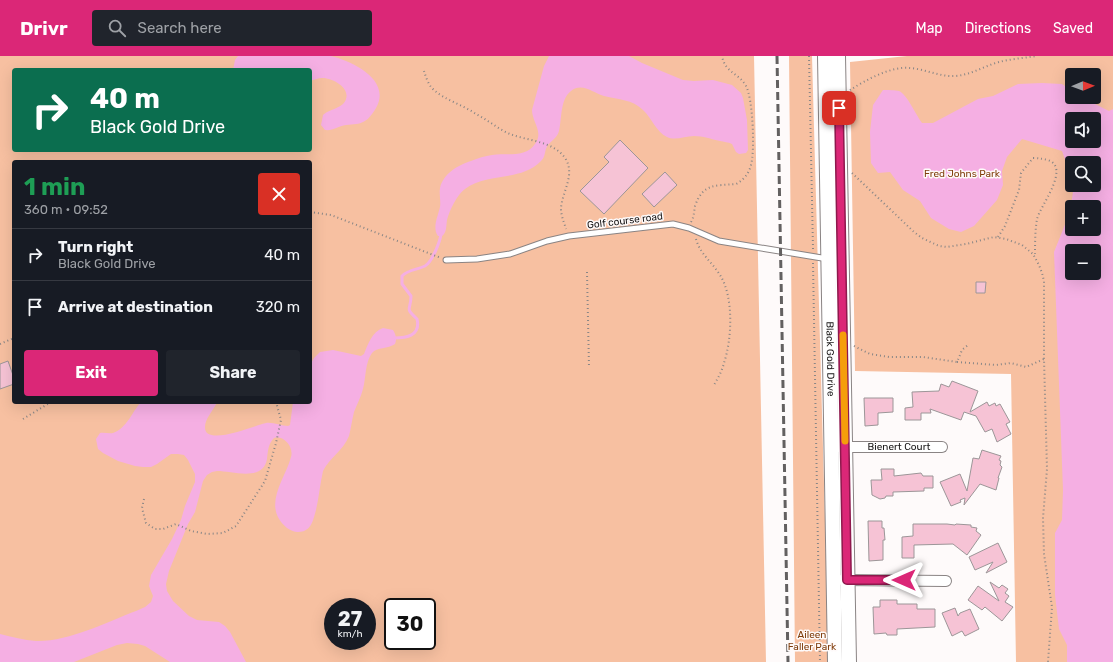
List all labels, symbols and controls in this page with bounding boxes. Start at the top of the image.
search box [92,10,372,46]
text: Drivr [20,17,68,40]
icon: search [106,17,128,39]
text: Search here [138,19,222,37]
text: Map [916,20,943,37]
text: Directions [965,20,1031,37]
text: Saved [1053,20,1093,37]
north arrow [1065,68,1101,104]
map controls [1065,68,1101,280]
text: 40 m [90,82,160,115]
icon: right [24,84,76,136]
pin [822,91,856,125]
icon: arrive [828,97,850,119]
button: sound [1065,112,1101,148]
text: Black Gold Drive [90,116,225,138]
button: search [1065,156,1101,192]
park label: Fred Johns Park [924,168,1001,180]
text: 1 min [24,173,85,201]
button: close [258,173,300,215]
button: + [1065,200,1101,236]
text: 360 m · 09:52 [24,202,108,217]
street label: Golf course road [586,210,664,232]
text: Turn right [58,238,133,256]
icon: right [24,244,46,266]
button: − [1065,244,1101,280]
text: 40 m [264,246,300,264]
text: Black Gold Drive [58,256,156,271]
icon: arrive [24,296,46,318]
text: Arrive at destination [58,298,213,316]
text: 320 m [256,298,300,316]
street label: Black Gold Drive [823,321,837,397]
button: Exit [24,350,158,396]
button: Share [166,350,300,396]
street label: Bienert Court [868,441,930,453]
position arrow [883,559,925,601]
speed limit sign: 30 [384,598,436,650]
text: 27 [338,607,362,631]
text: km/h [338,628,362,640]
park label: Aileen Faller Park [788,629,837,653]

